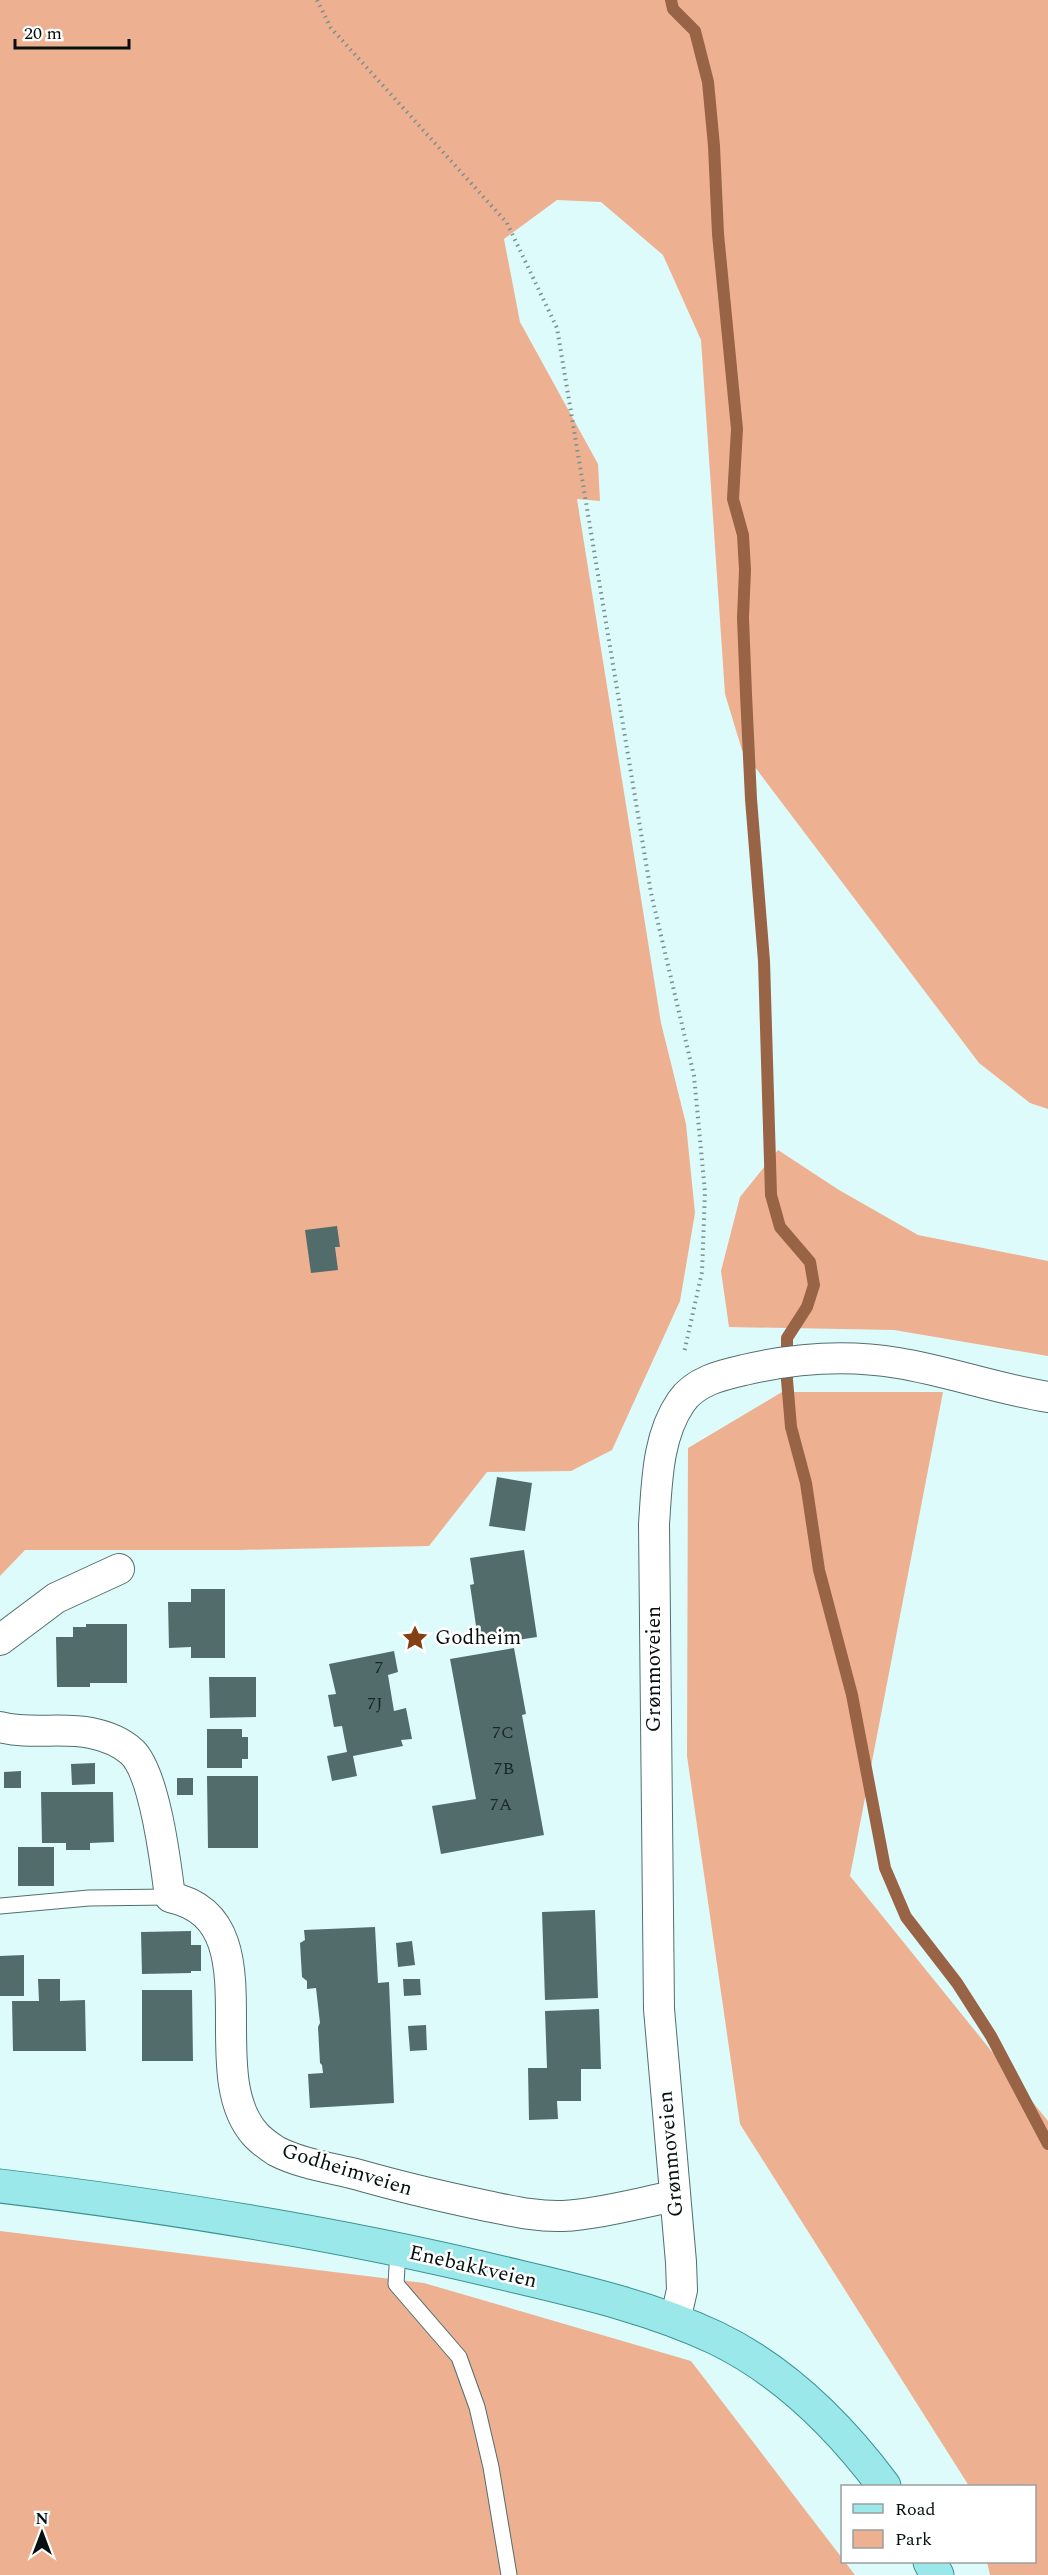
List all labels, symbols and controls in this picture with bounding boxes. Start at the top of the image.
scale bar [15,12,129,50]
text: 20 m [24,20,62,47]
street label: Grønmoveien [638,1606,670,1732]
place label: Godheim [435,1622,521,1654]
place icon: Godheim [400,1623,430,1653]
house number: 7 [375,1654,384,1681]
house number: 7J [367,1690,383,1717]
house number: 7C [492,1719,514,1746]
house number: 7B [494,1755,514,1782]
house number: 7A [490,1791,512,1818]
street label: Grønmoveien [650,2090,692,2218]
street label: Godheimveien [278,2135,416,2205]
street label: Enebakkveien [406,2237,540,2297]
legend [841,2485,1036,2563]
text: Road [895,2496,936,2523]
north arrow [12,2503,72,2563]
text: N [35,2507,49,2531]
text: Park [895,2526,932,2553]

